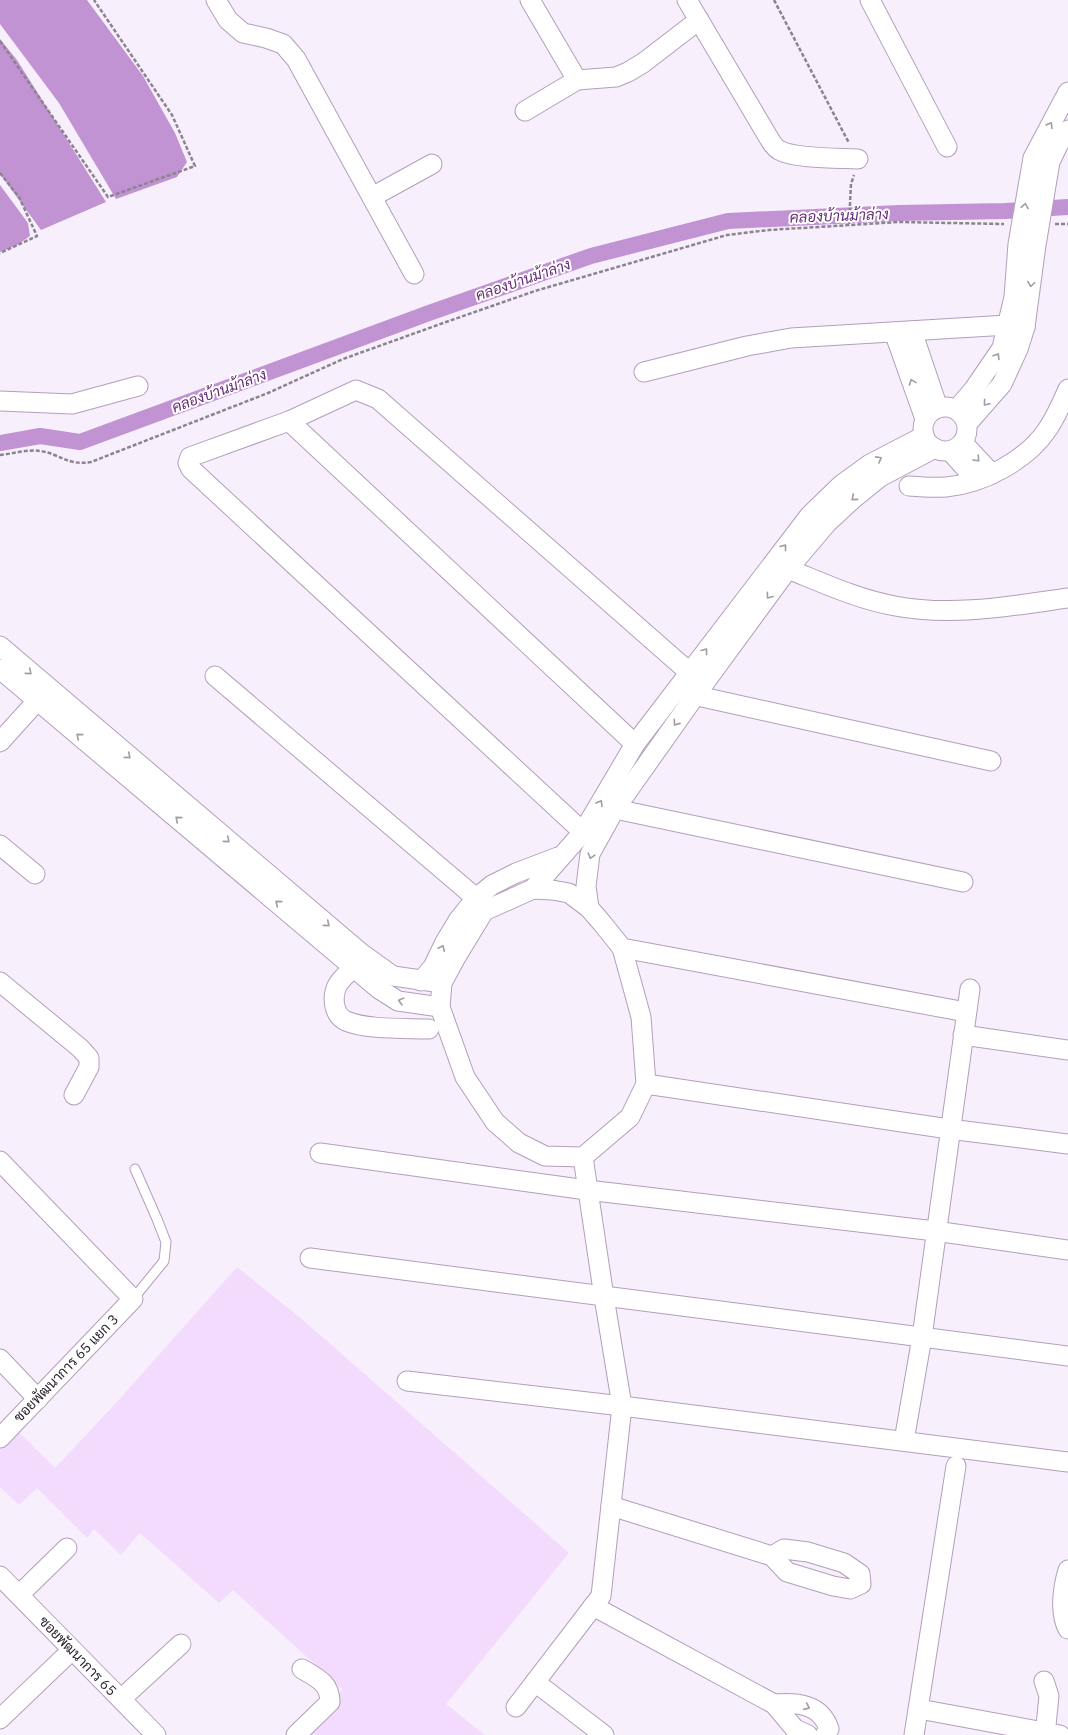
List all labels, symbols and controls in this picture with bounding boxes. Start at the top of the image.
one-way arrow [1045,122,1052,129]
one-way arrow [1020,203,1029,209]
water label: คลองบ้านม้าล่าง [789,204,889,227]
water label: คลองบ้านม้าล่าง [473,254,573,305]
one-way arrow [1027,281,1036,287]
one-way arrow [992,353,999,360]
water label: คลองบ้านม้าล่าง [169,365,269,416]
one-way arrow [908,379,917,386]
one-way arrow [983,398,990,405]
one-way arrow [972,454,980,462]
one-way arrow [874,457,882,464]
one-way arrow [852,494,859,501]
one-way arrow [780,545,787,552]
one-way arrow [767,591,774,598]
one-way arrow [701,648,708,655]
one-way arrow [25,667,32,674]
one-way arrow [674,719,681,726]
one-way arrow [76,733,84,740]
one-way arrow [124,751,131,758]
one-way arrow [595,800,602,807]
one-way arrow [176,817,183,824]
one-way arrow [223,836,230,843]
one-way arrow [587,852,596,859]
one-way arrow [275,901,282,908]
one-way arrow [322,920,329,927]
one-way arrow [437,945,445,952]
one-way arrow [398,997,405,1005]
street label: ซอยพัฒนาการ 65 แยก 3 [10,1310,122,1426]
street label: ซอยพัฒนาการ 65 [35,1612,121,1700]
one-way arrow [802,1702,810,1710]

